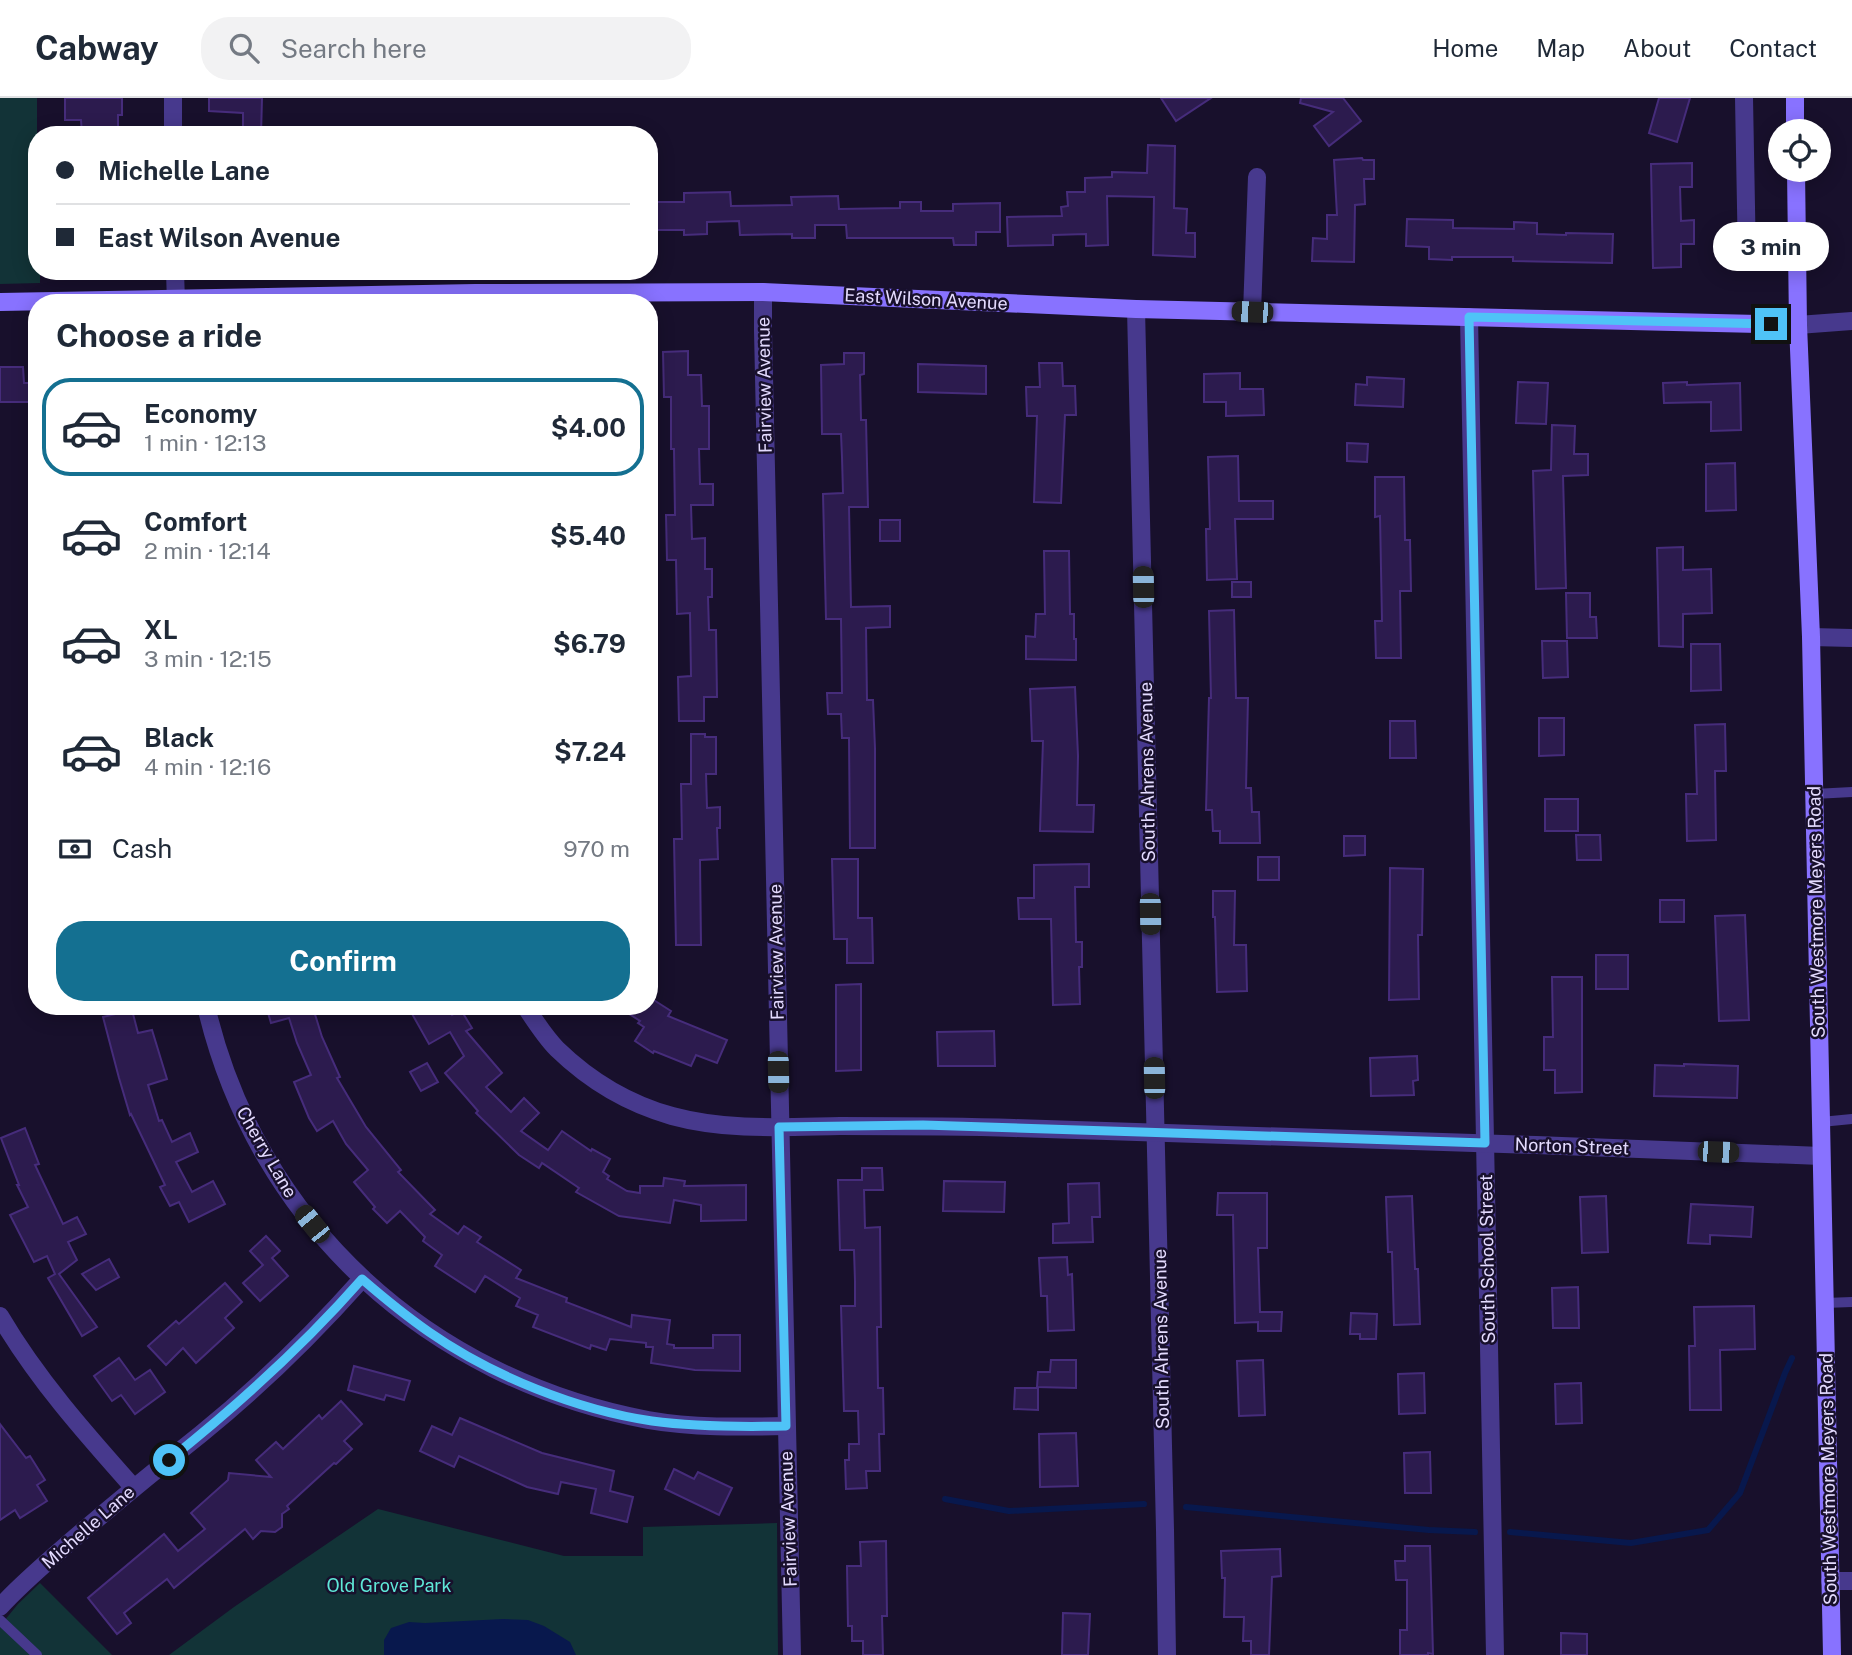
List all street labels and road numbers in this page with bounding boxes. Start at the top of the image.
street label: East Wilson Avenue [844,284,1008,314]
street label: Fairview Avenue [752,317,776,453]
street label: South Ahrens Avenue [1135,682,1159,862]
street label: South Westmore Meyers Road [1803,786,1829,1038]
street label: Fairview Avenue [764,884,788,1020]
street label: Cherry Lane [232,1103,302,1201]
street label: Norton Street [1514,1134,1630,1158]
street label: South School Street [1475,1174,1499,1344]
street label: South Ahrens Avenue [1149,1249,1173,1429]
street label: South Westmore Meyers Road [1815,1353,1841,1605]
street label: Fairview Avenue [775,1451,801,1587]
street label: Michelle Lane [37,1481,139,1573]

